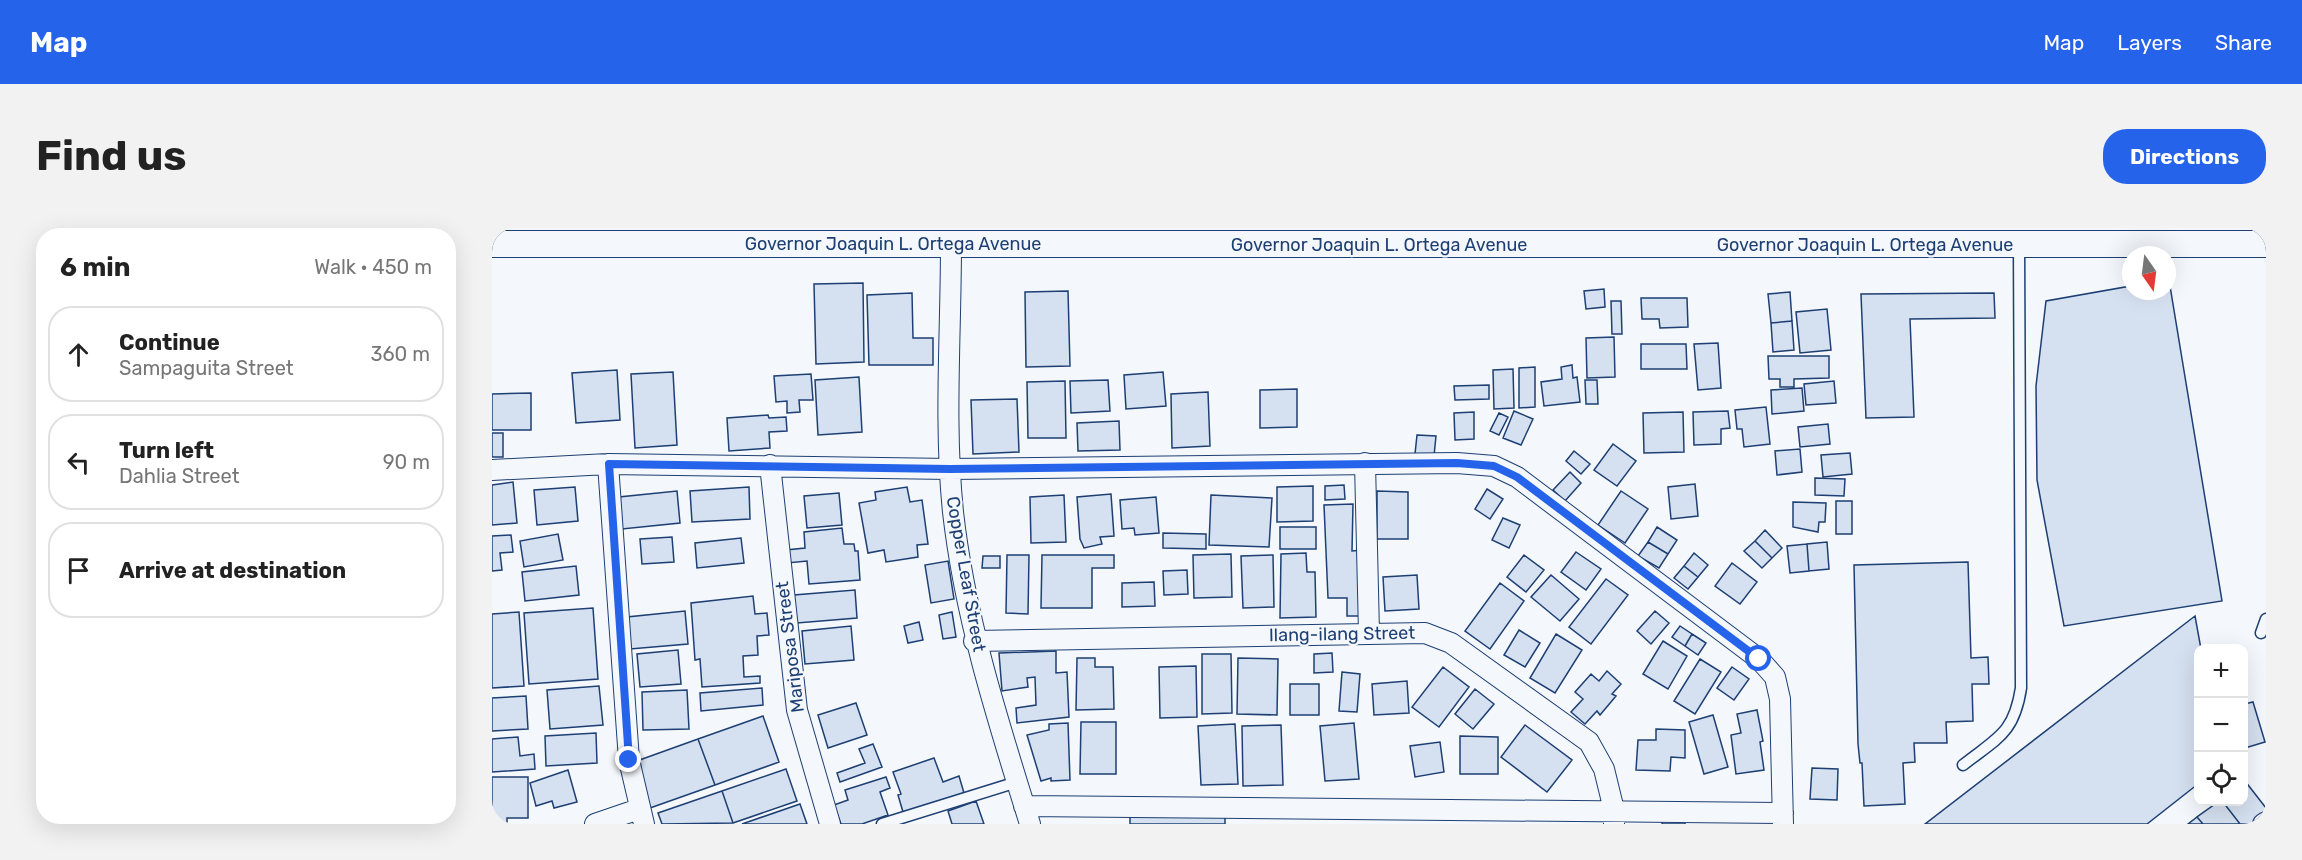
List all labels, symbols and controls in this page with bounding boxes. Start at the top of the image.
text: Map [30,26,87,59]
text: Map [2043,30,2084,55]
text: Layers [2117,30,2182,55]
text: Share [2215,30,2272,55]
button: Directions [2103,129,2266,184]
text: Find us [36,131,187,181]
street label: Governor Joaquin L. Ortega Avenue [745,233,1041,255]
street label: Governor Joaquin L. Ortega Avenue [1231,234,1527,256]
street label: Governor Joaquin L. Ortega Avenue [1717,234,2013,256]
north arrow [2122,246,2176,300]
text: 6 min [60,252,130,283]
text: Walk · 450 m [314,255,432,279]
text: Continue [119,329,220,356]
icon: ahead [62,338,95,371]
text: 360 m [371,342,430,366]
text: Sampaguita Street [119,356,294,380]
text: Turn left [119,437,214,464]
icon: left [62,446,95,479]
text: 90 m [383,450,430,474]
text: Dahlia Street [119,464,239,488]
street label: Copper Leaf Street [941,495,991,653]
icon: arrive [62,554,95,587]
text: Arrive at destination [119,557,346,584]
street label: Mariposa Street [771,580,809,714]
street label: Ilang-ilang Street [1269,622,1415,646]
map controls [2194,644,2248,806]
button: + [2194,644,2248,698]
route start [1745,645,1771,671]
button: − [2194,698,2248,752]
route end [615,746,641,772]
button: locate [2194,752,2248,806]

